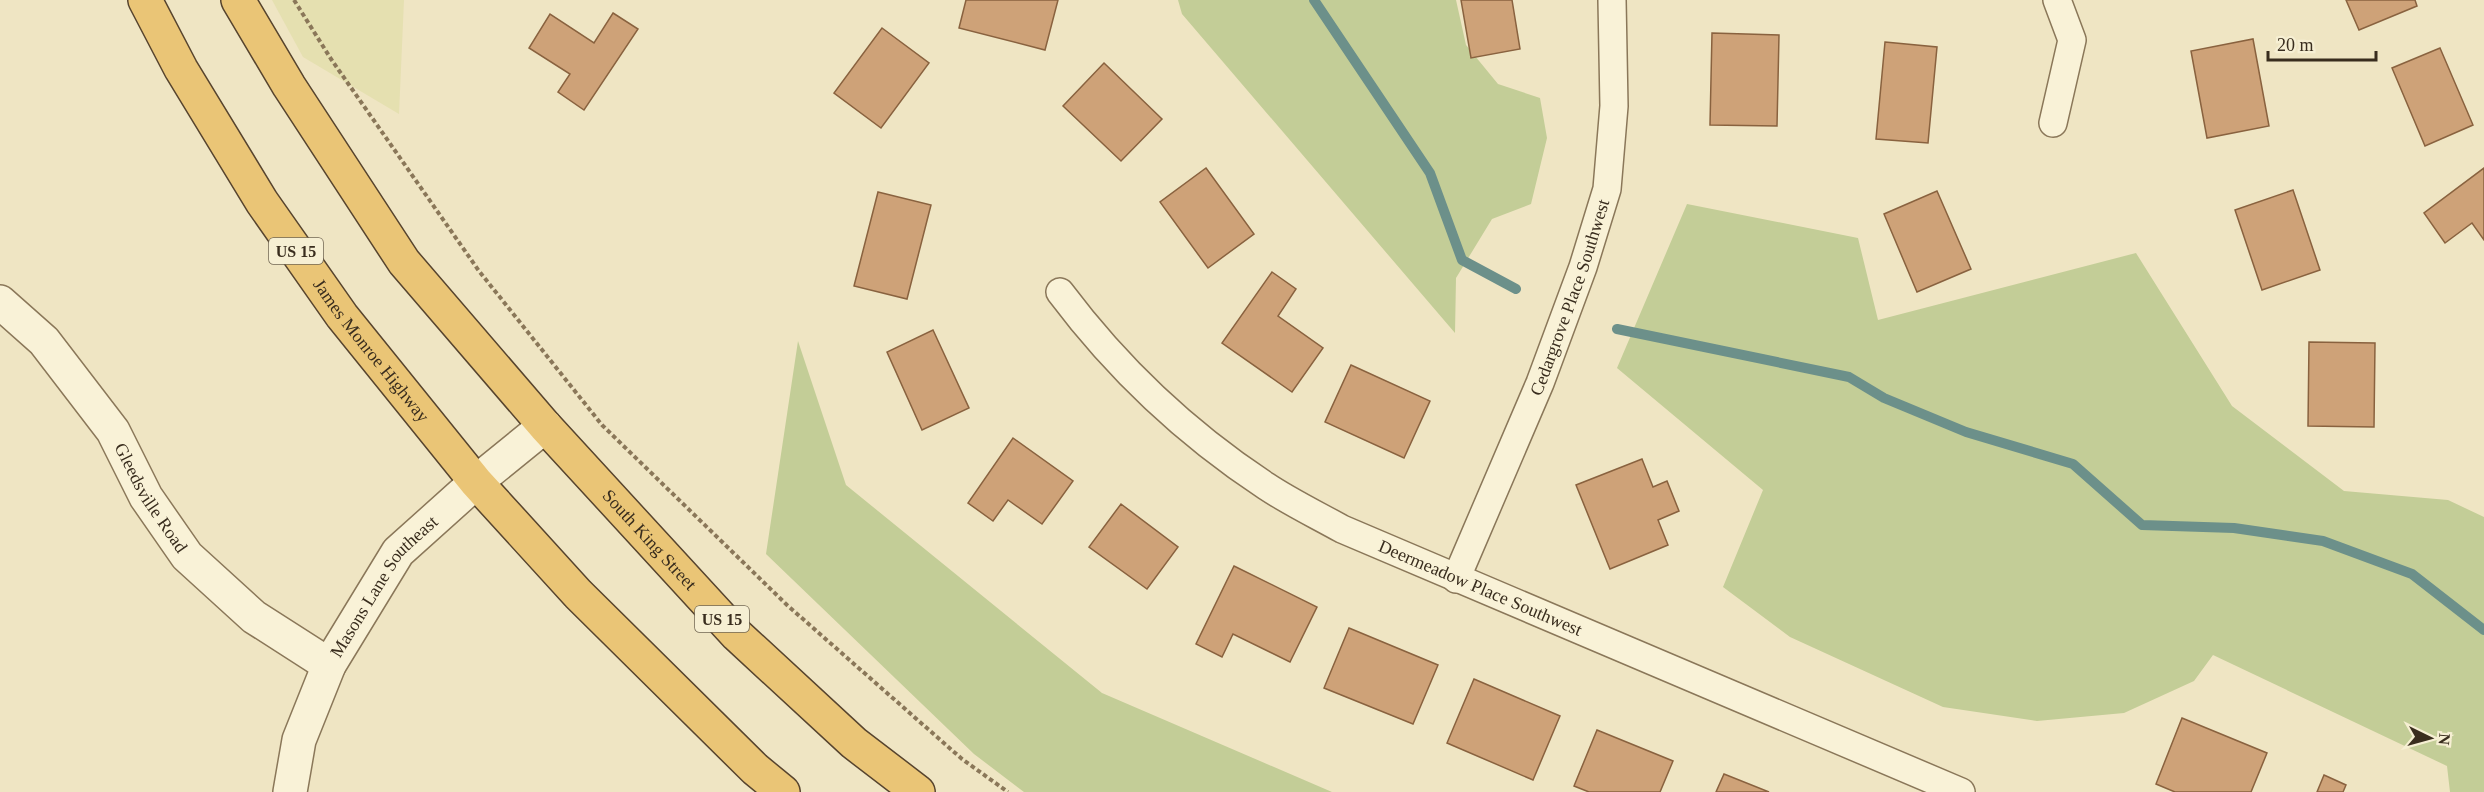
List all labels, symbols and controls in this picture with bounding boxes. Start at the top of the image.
scale bar [2268,24,2376,62]
text: 20 m [2277,35,2314,55]
street label: Cedargrove Place Southwest [1526,197,1613,399]
road number: US 15 [269,238,323,264]
street label: James Monroe Highway [309,275,433,426]
street label: Gleedsville Road [111,439,191,556]
street label: South King Street [598,485,701,594]
street label: Masons Lane Southeast [326,511,442,661]
street label: Deermeadow Place Southwest [1376,536,1585,640]
road number: US 15 [695,606,749,632]
north arrow [2400,708,2460,768]
text: N [2435,733,2453,746]

